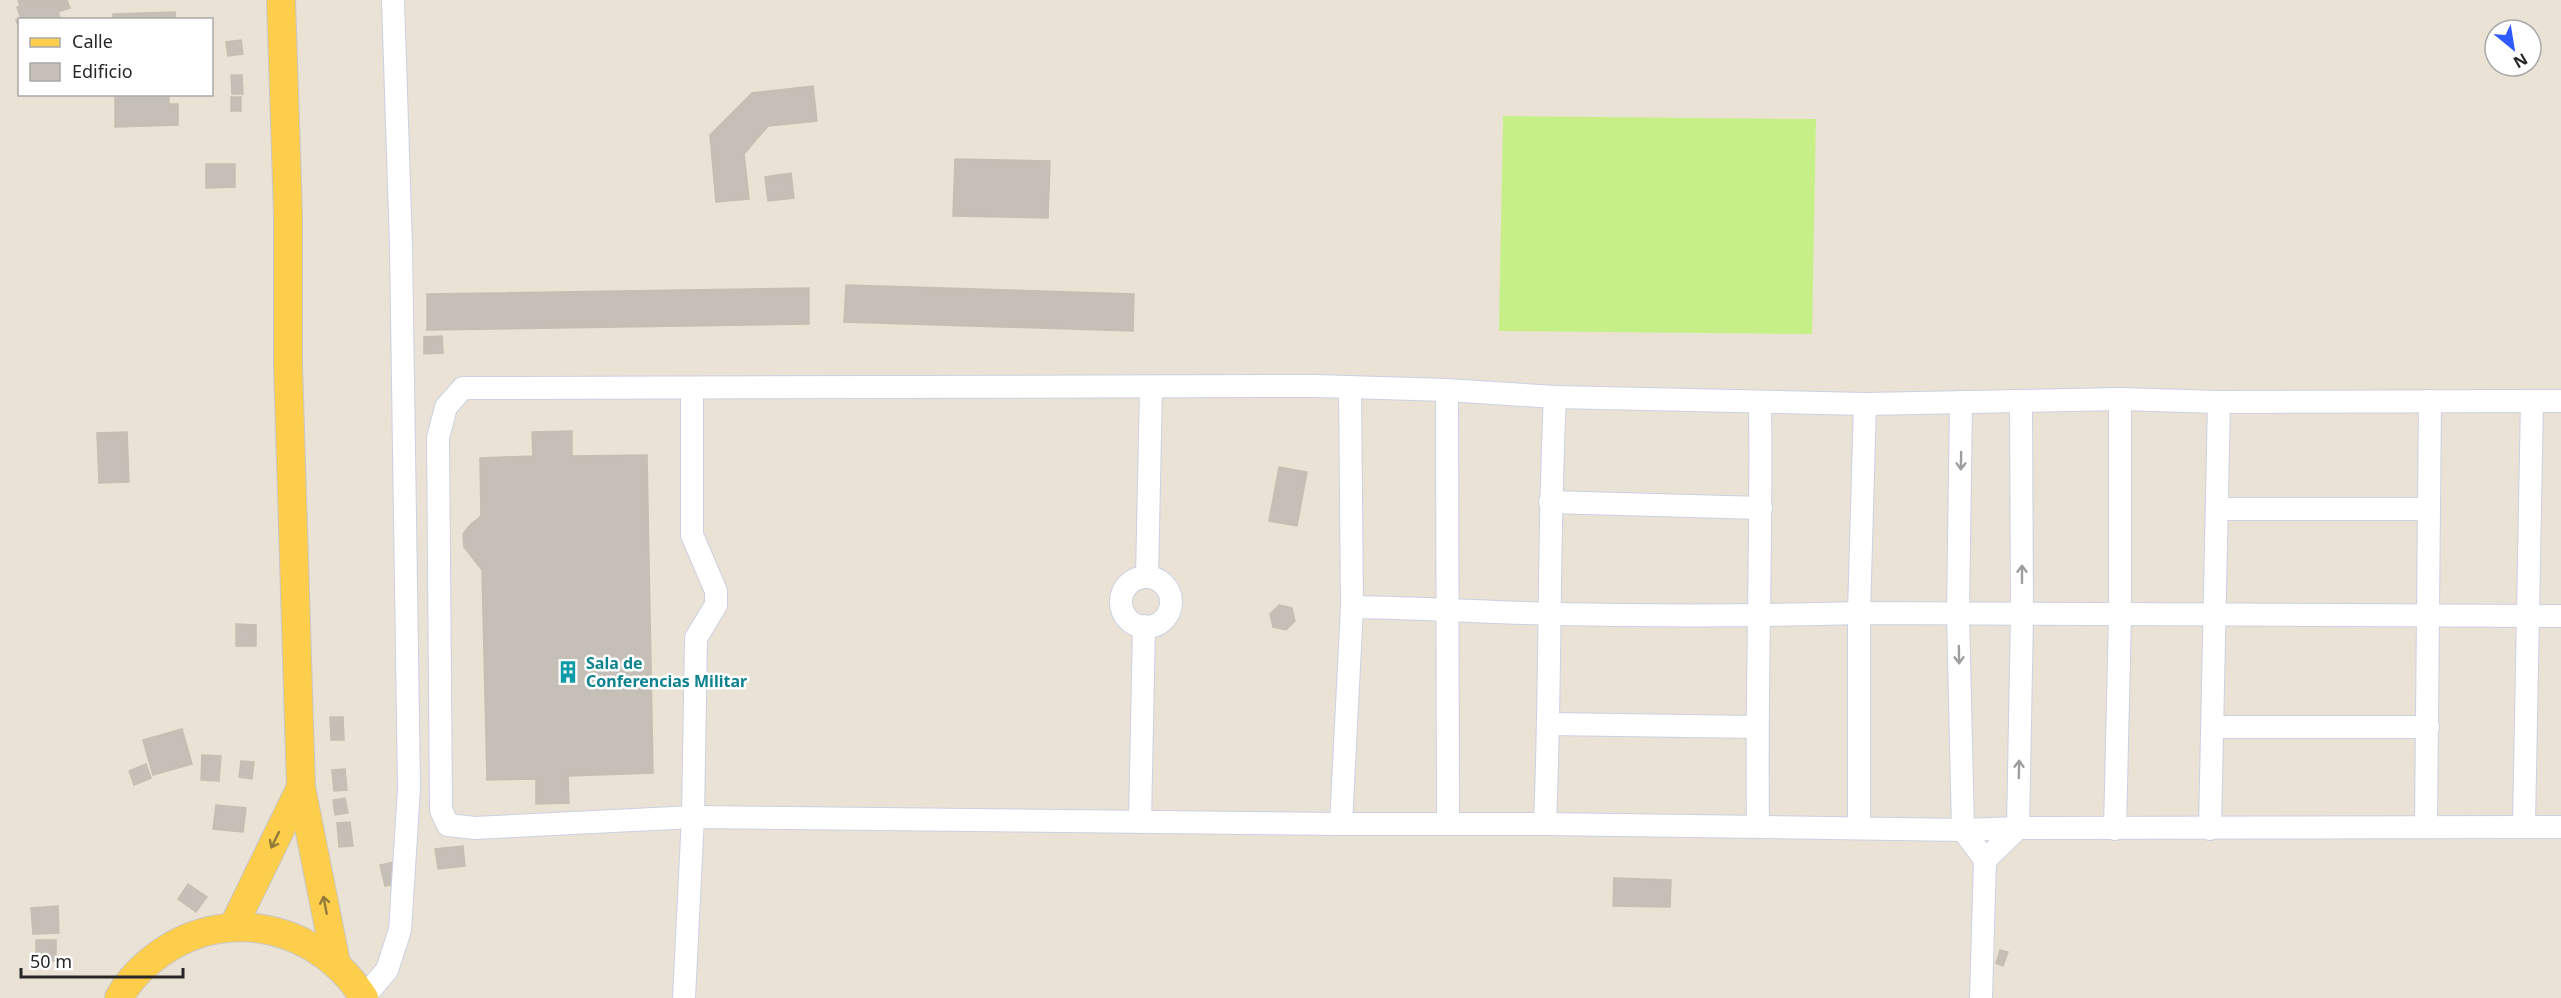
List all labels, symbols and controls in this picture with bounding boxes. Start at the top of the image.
legend [18,18,213,96]
north arrow [2483,18,2543,78]
text: Calle [72,29,113,53]
text: N [2509,48,2532,74]
text: Edificio [72,59,133,83]
one-way arrow [1955,450,1966,470]
one-way arrow [2016,565,2028,585]
one-way arrow [1953,645,1965,665]
place label: Sala de Conferencias Militar [586,652,747,692]
building icon: Sala de Conferencias Militar [555,659,581,685]
one-way arrow [2013,760,2025,780]
one-way arrow [269,830,281,848]
one-way arrow [318,896,330,915]
scale bar [21,941,183,979]
text: 50 m [30,949,72,973]

